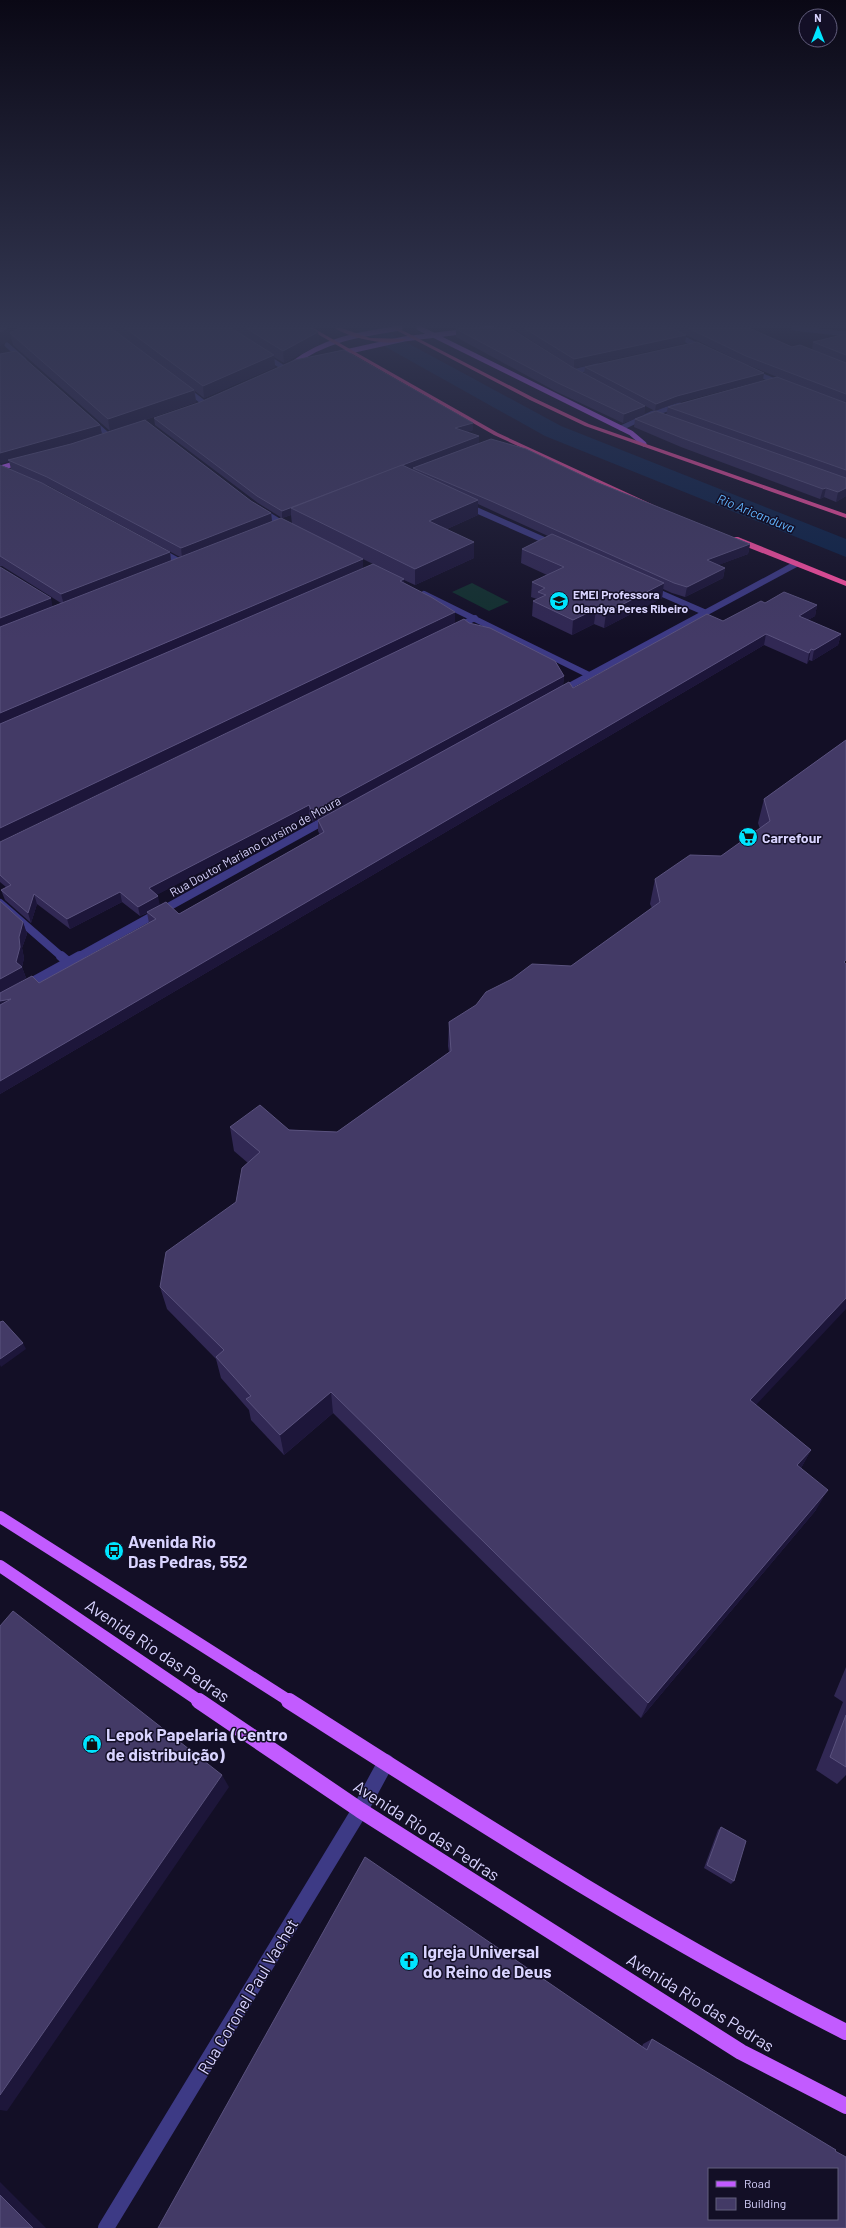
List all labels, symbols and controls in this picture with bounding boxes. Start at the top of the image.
north arrow [798,8,838,48]
text: N [814,11,822,24]
water label: Rio Aricanduva [715,490,797,536]
place label: EMEI Professora Olandya Peres Ribeiro [573,587,688,615]
school or university icon: EMEI Professora Olandya Peres Ribeiro [548,590,570,612]
street label: Rua Doutor Mariano Cursino de Moura [167,793,343,899]
supermarket icon: Carrefour [737,826,759,848]
place label: Carrefour [762,829,822,846]
place label: Avenida Rio Das Pedras, 552 [128,1531,248,1571]
bus stop icon: Avenida Rio Das Pedras, 552 [103,1540,125,1562]
street label: Avenida Rio das Pedras [82,1594,234,1706]
place label: Lepok Papelaria (Centro de distribuição) [106,1724,288,1764]
shop icon: Lepok Papelaria (Centro de distribuição) [81,1733,103,1755]
street label: Avenida Rio das Pedras [350,1775,504,1885]
street label: Rua Coronel Paul Vachet [193,1915,301,2077]
place label: Igreja Universal do Reino de Deus [423,1941,552,1981]
street label: Avenida Rio das Pedras [624,1949,778,2055]
church icon: Igreja Universal do Reino de Deus [398,1950,420,1972]
legend [708,2168,838,2220]
text: Road [744,2176,771,2190]
text: Building [744,2196,786,2210]

